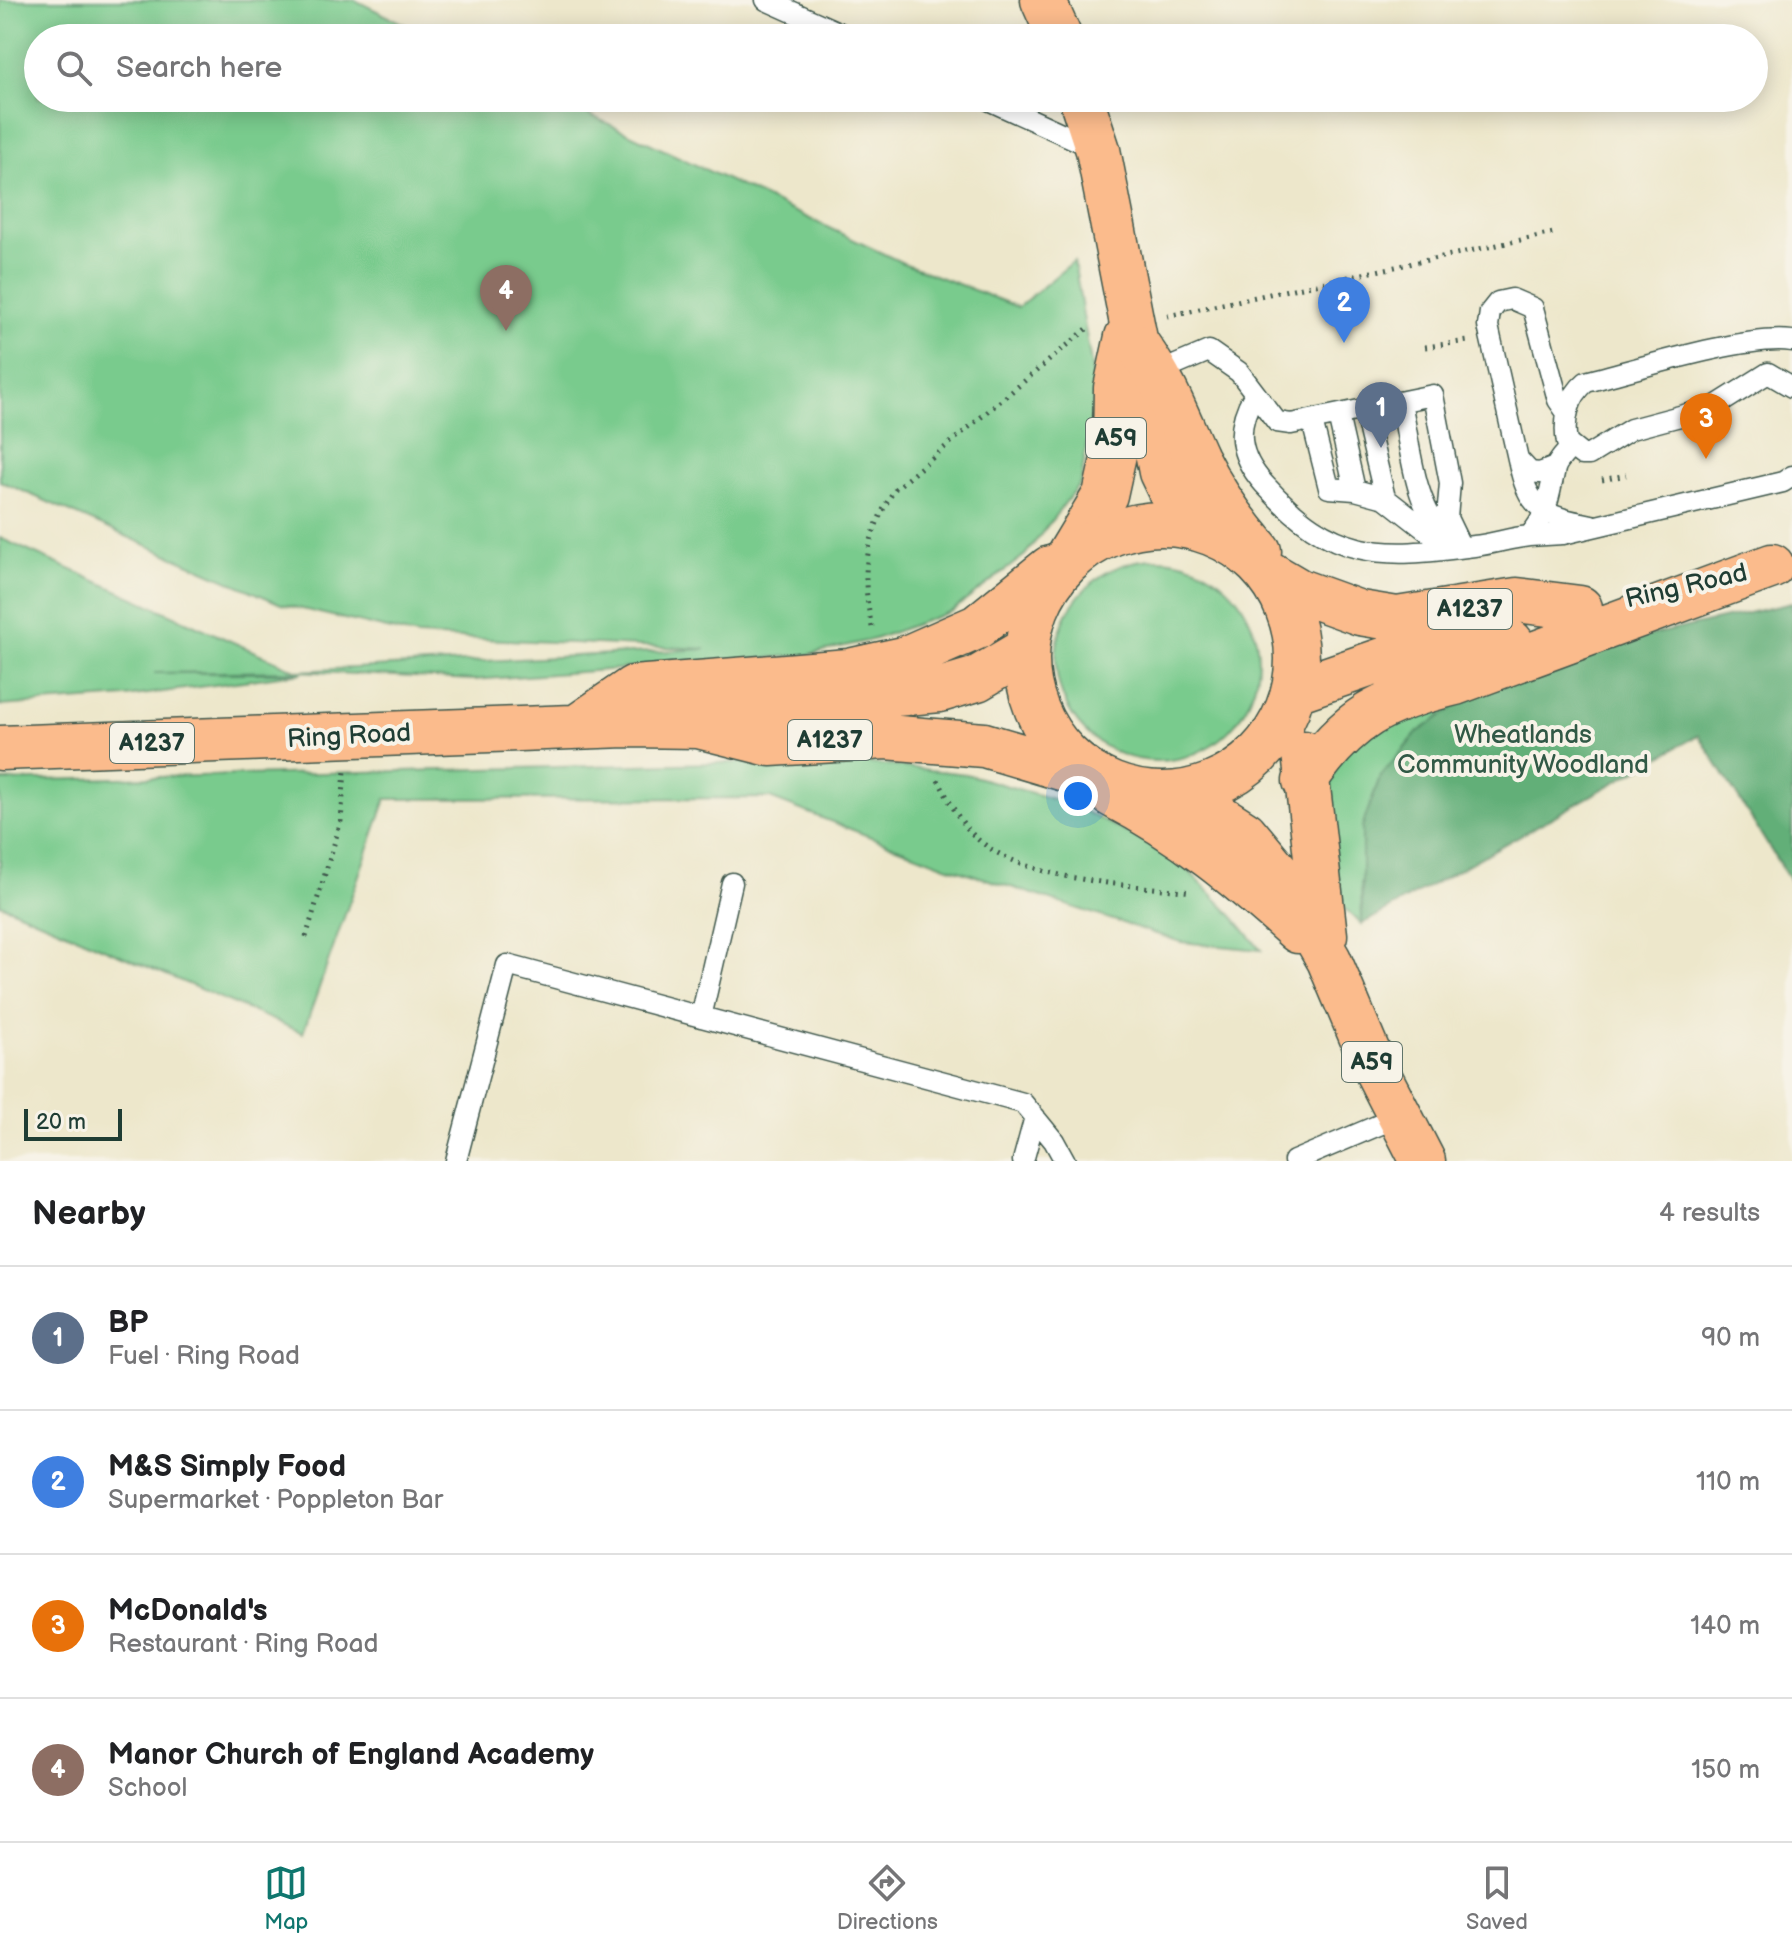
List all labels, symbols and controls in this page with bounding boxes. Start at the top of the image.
search box [24,24,1768,112]
icon: search [52,46,96,90]
text: Search here [116,50,282,86]
pin: 4 [480,265,532,331]
pin: 2 [1318,277,1370,343]
pin: 1 [1355,382,1407,448]
pin: 3 [1680,393,1732,459]
road number: A59 [1086,418,1146,458]
street label: Ring Road [1622,557,1750,616]
road number: A1237 [1428,589,1512,629]
street label: Ring Road [286,718,412,755]
road number: A1237 [788,720,872,760]
park label: Wheatlands Community Woodland [1397,720,1649,781]
road number: A1237 [110,723,194,763]
your location [1058,776,1098,816]
road number: A59 [1342,1042,1402,1082]
scale bar [24,1105,122,1141]
text: 20 m [36,1109,86,1136]
text: Nearby [32,1193,146,1234]
text: 4 results [1659,1198,1760,1229]
text: BP [108,1305,148,1341]
text: 1 [53,1323,63,1354]
text: 90 m [1701,1323,1760,1354]
text: Fuel · Ring Road [108,1341,300,1372]
text: M&S Simply Food [108,1449,346,1485]
text: 2 [50,1467,66,1498]
text: 110 m [1696,1467,1760,1498]
text: Supermarket · Poppleton Bar [108,1485,443,1516]
text: McDonald's [108,1593,268,1629]
text: 3 [50,1611,66,1642]
text: 140 m [1690,1611,1760,1642]
text: Restaurant · Ring Road [108,1629,378,1660]
text: Manor Church of England Academy [108,1737,594,1773]
text: 4 [50,1755,66,1786]
text: 150 m [1691,1755,1760,1786]
text: School [108,1773,187,1804]
tab: Map [264,1861,308,1936]
tab: Directions [837,1861,938,1936]
tab: Saved [1466,1861,1528,1936]

